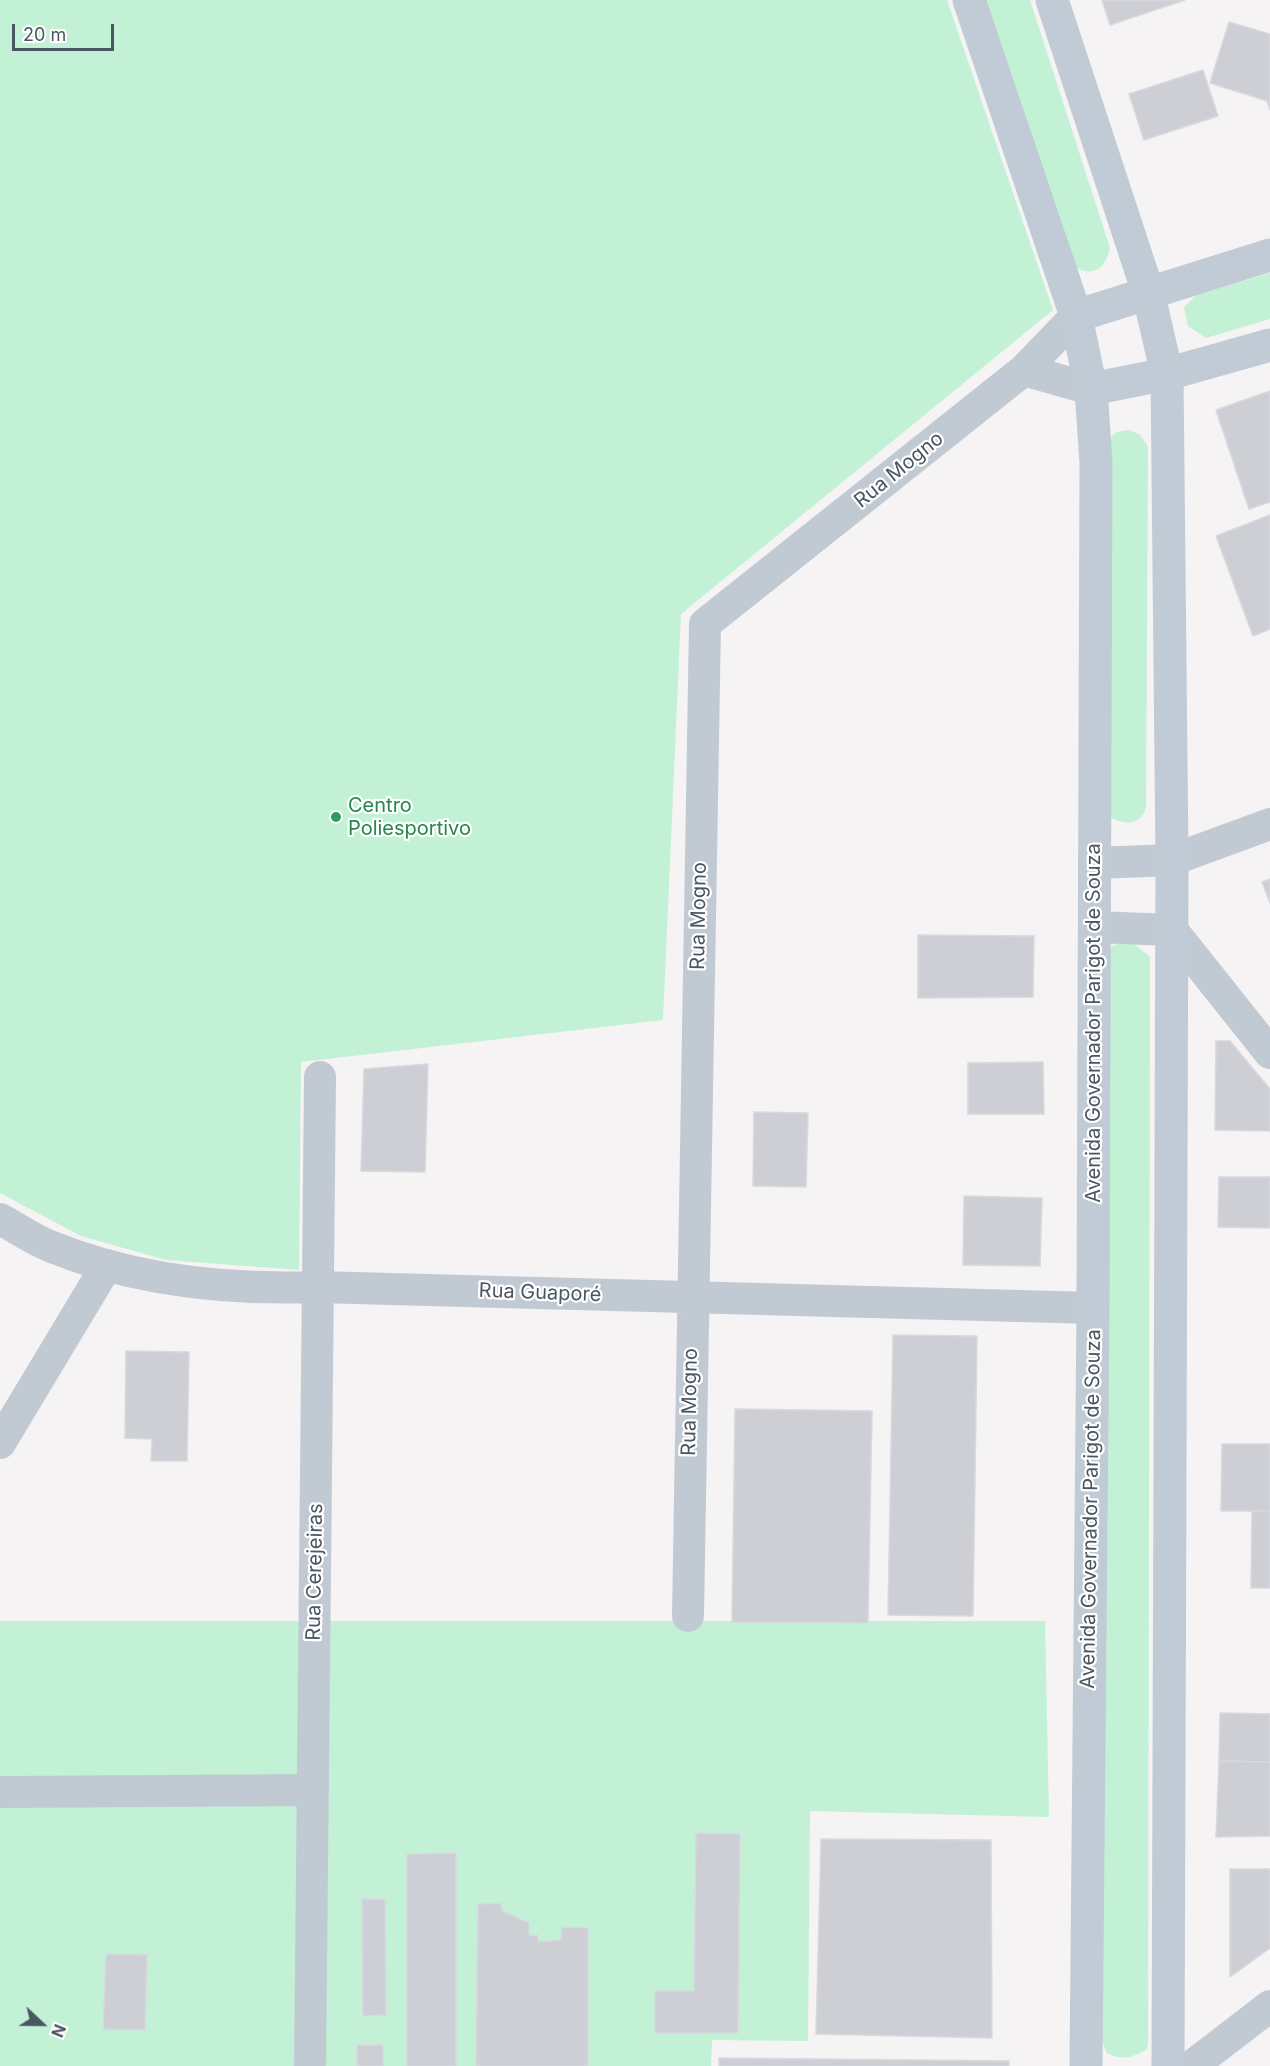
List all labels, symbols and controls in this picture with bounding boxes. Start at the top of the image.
scale bar [15,12,117,50]
text: 20 m [23,24,66,45]
street label: Rua Mogno [850,427,948,513]
place label: Centro Poliesportivo [348,794,471,841]
marker: Centro Poliesportivo [329,810,343,824]
street label: Avenida Governador Parigot de Souza [1082,843,1106,1203]
street label: Rua Mogno [686,862,712,970]
street label: Rua Guaporé [478,1279,602,1307]
street label: Avenida Governador Parigot de Souza [1076,1329,1106,1689]
street label: Rua Mogno [677,1348,703,1456]
street label: Rua Cerejeiras [302,1503,328,1641]
north arrow [12,1994,72,2054]
text: N [47,2021,70,2040]

